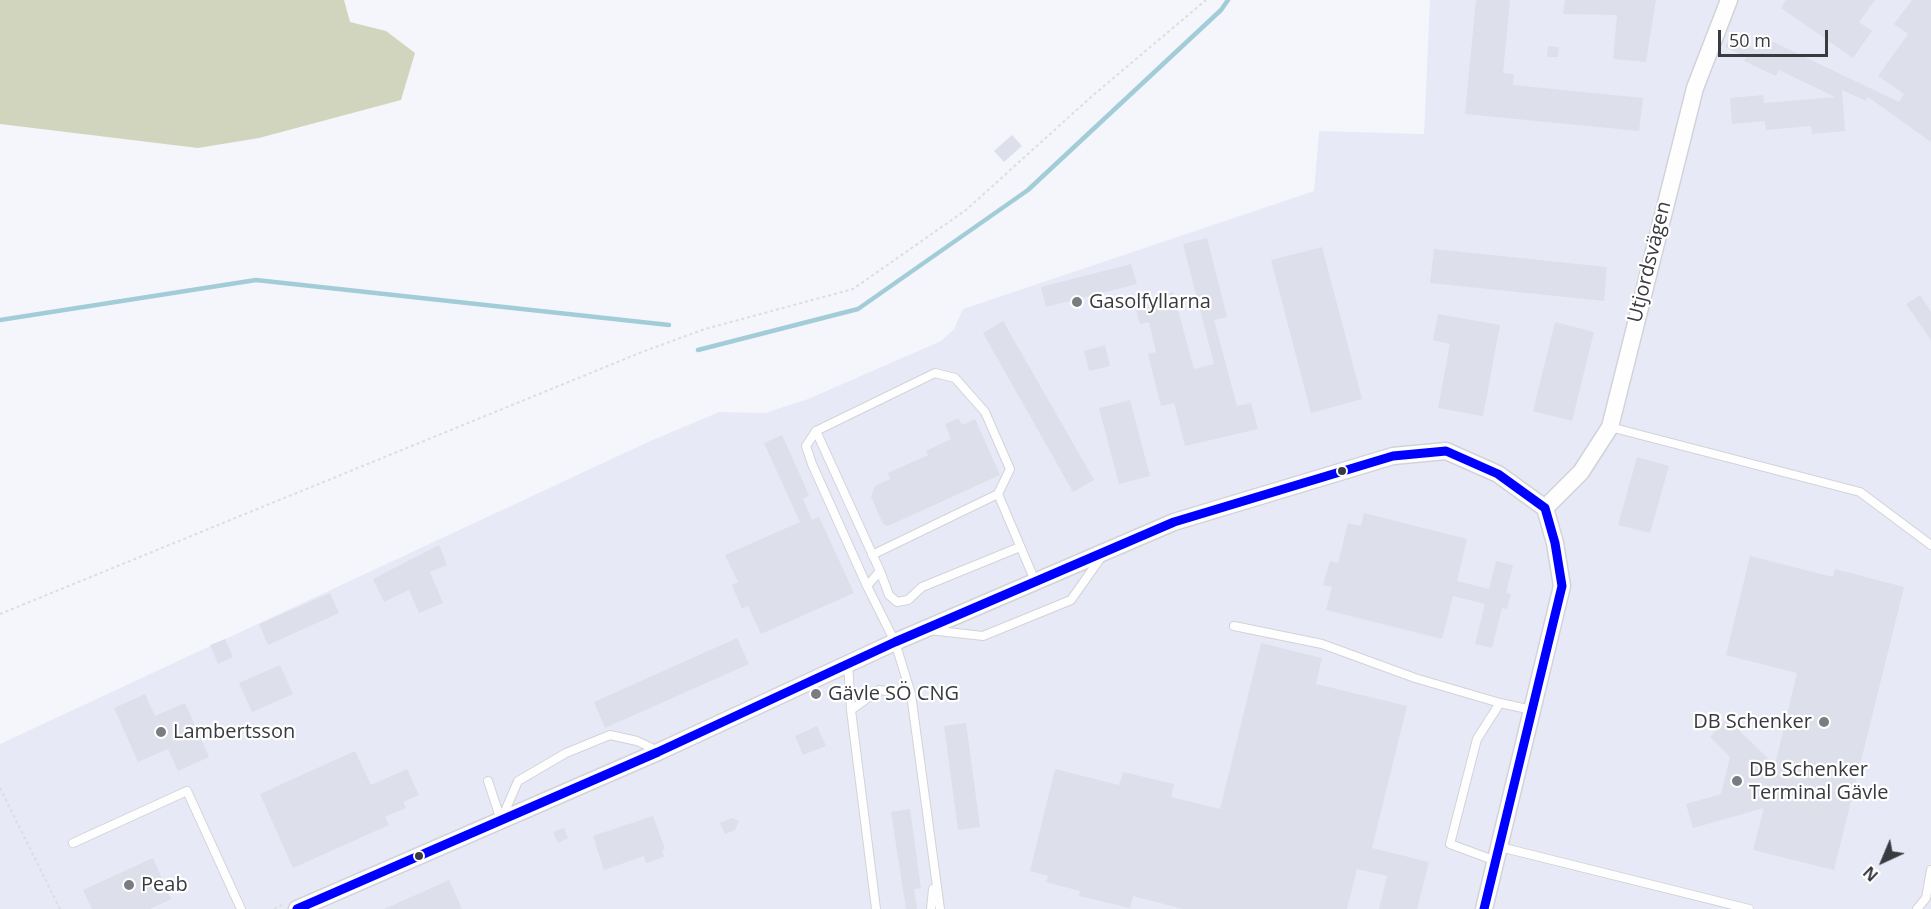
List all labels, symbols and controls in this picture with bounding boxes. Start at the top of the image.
scale bar [1721,18,1830,56]
text: 50 m [1729,28,1771,52]
street label: Utjordsvägen [1623,199,1677,325]
place label: Gasolfyllarna [1089,290,1211,314]
marker: Gasolfyllarna [1070,295,1084,309]
unlabelled marker [1336,465,1348,477]
place label: Gävle SÖ CNG [828,682,959,706]
marker: Gävle SÖ CNG [809,687,823,701]
place label: DB Schenker [1693,710,1812,734]
marker: DB Schenker [1817,715,1831,729]
place label: Lambertsson [173,720,295,744]
marker: Lambertsson [154,725,168,739]
place label: DB Schenker Terminal Gävle [1749,758,1889,805]
marker: DB Schenker Terminal Gävle [1730,774,1744,788]
north arrow [1853,831,1913,891]
unlabelled marker [413,850,425,862]
text: N [1858,862,1883,886]
place label: Peab [141,873,188,897]
marker: Peab [122,878,136,892]

